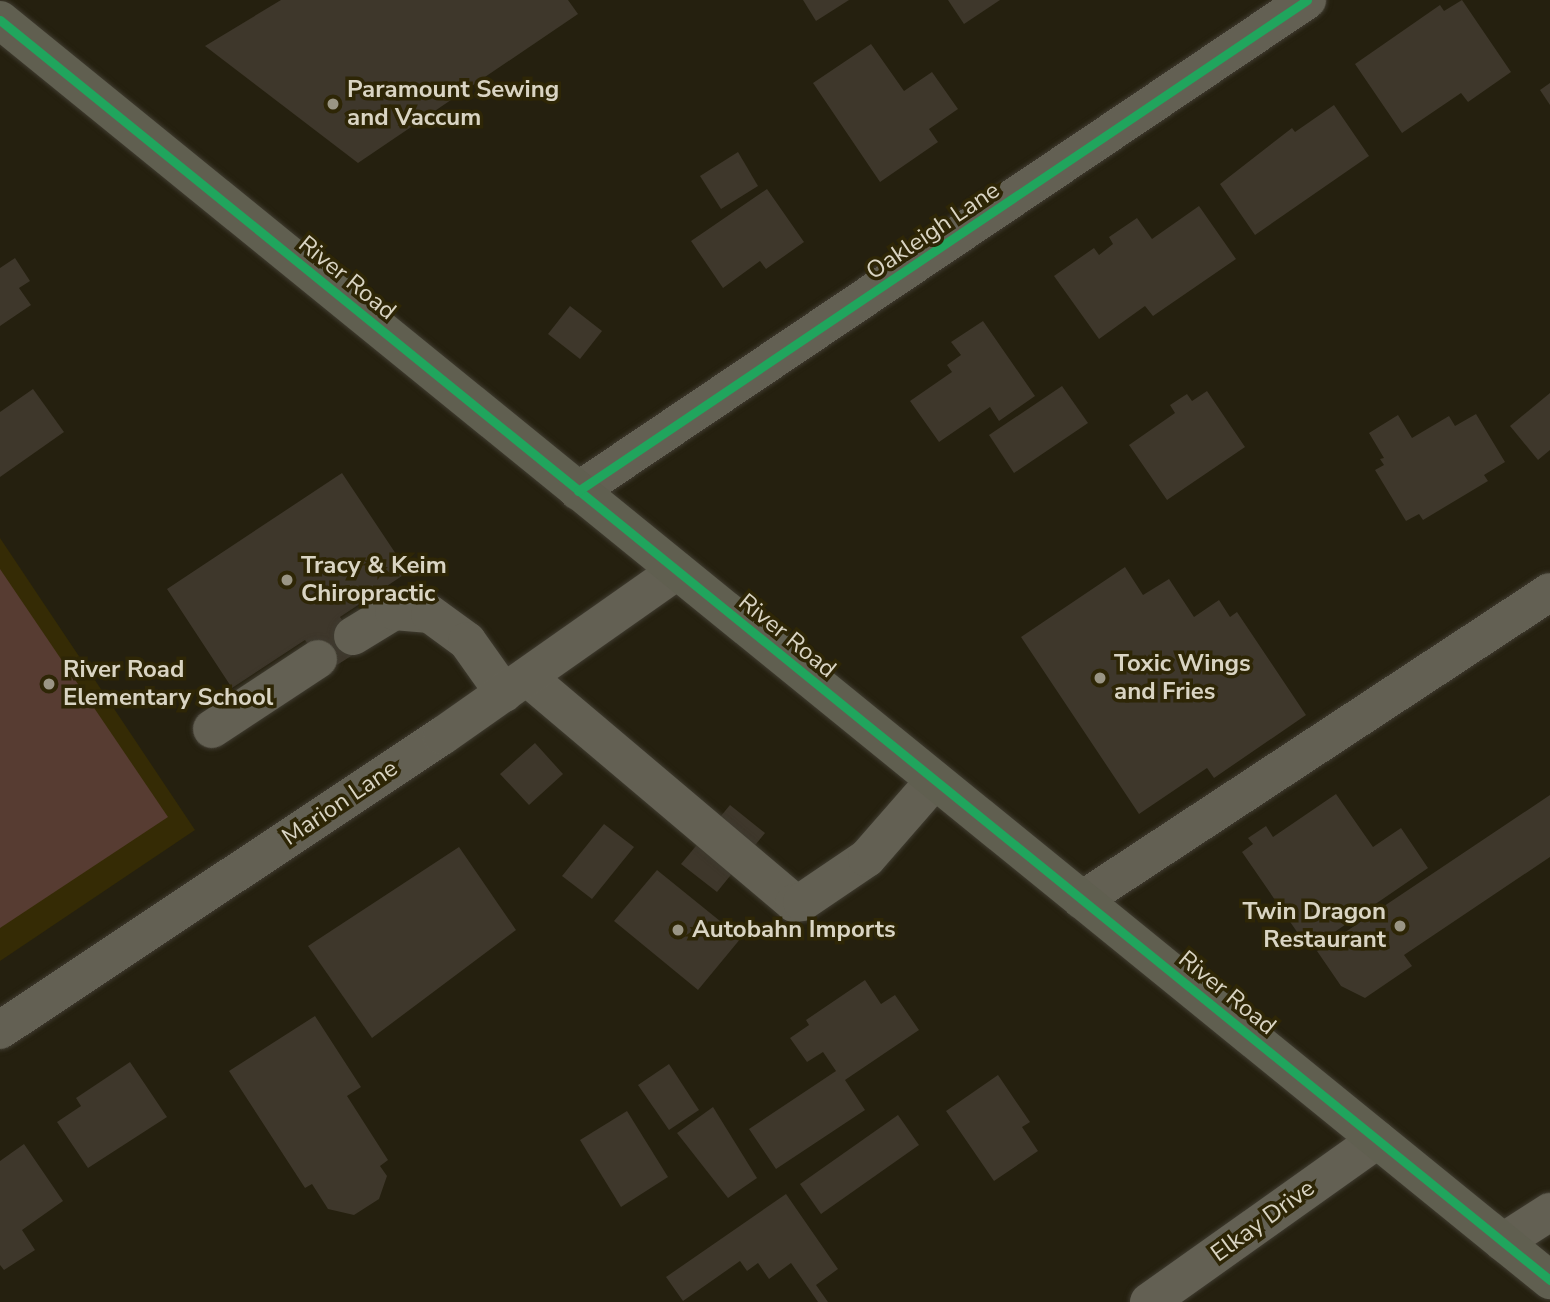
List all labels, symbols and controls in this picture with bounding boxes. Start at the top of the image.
place label: Paramount Sewing and Vaccum [347,76,559,132]
marker: Paramount Sewing and Vaccum [325,96,341,112]
street label: Oakleigh Lane [861,176,1005,286]
street label: River Road [292,230,402,326]
place label: Tracy & Keim Chiropractic [301,552,447,608]
marker: Tracy & Keim Chiropractic [279,572,295,588]
street label: River Road [732,588,842,684]
place label: Toxic Wings and Fries [1114,650,1251,706]
place label: River Road Elementary School [63,656,273,712]
marker: Toxic Wings and Fries [1092,670,1108,686]
marker: River Road Elementary School [41,676,57,692]
street label: Marion Lane [277,754,403,852]
place label: Twin Dragon Restaurant [1242,898,1386,954]
place label: Autobahn Imports [692,916,896,944]
marker: Twin Dragon Restaurant [1392,918,1408,934]
marker: Autobahn Imports [670,922,686,938]
street label: River Road [1172,945,1282,1041]
street label: Elkay Drive [1206,1174,1320,1268]

